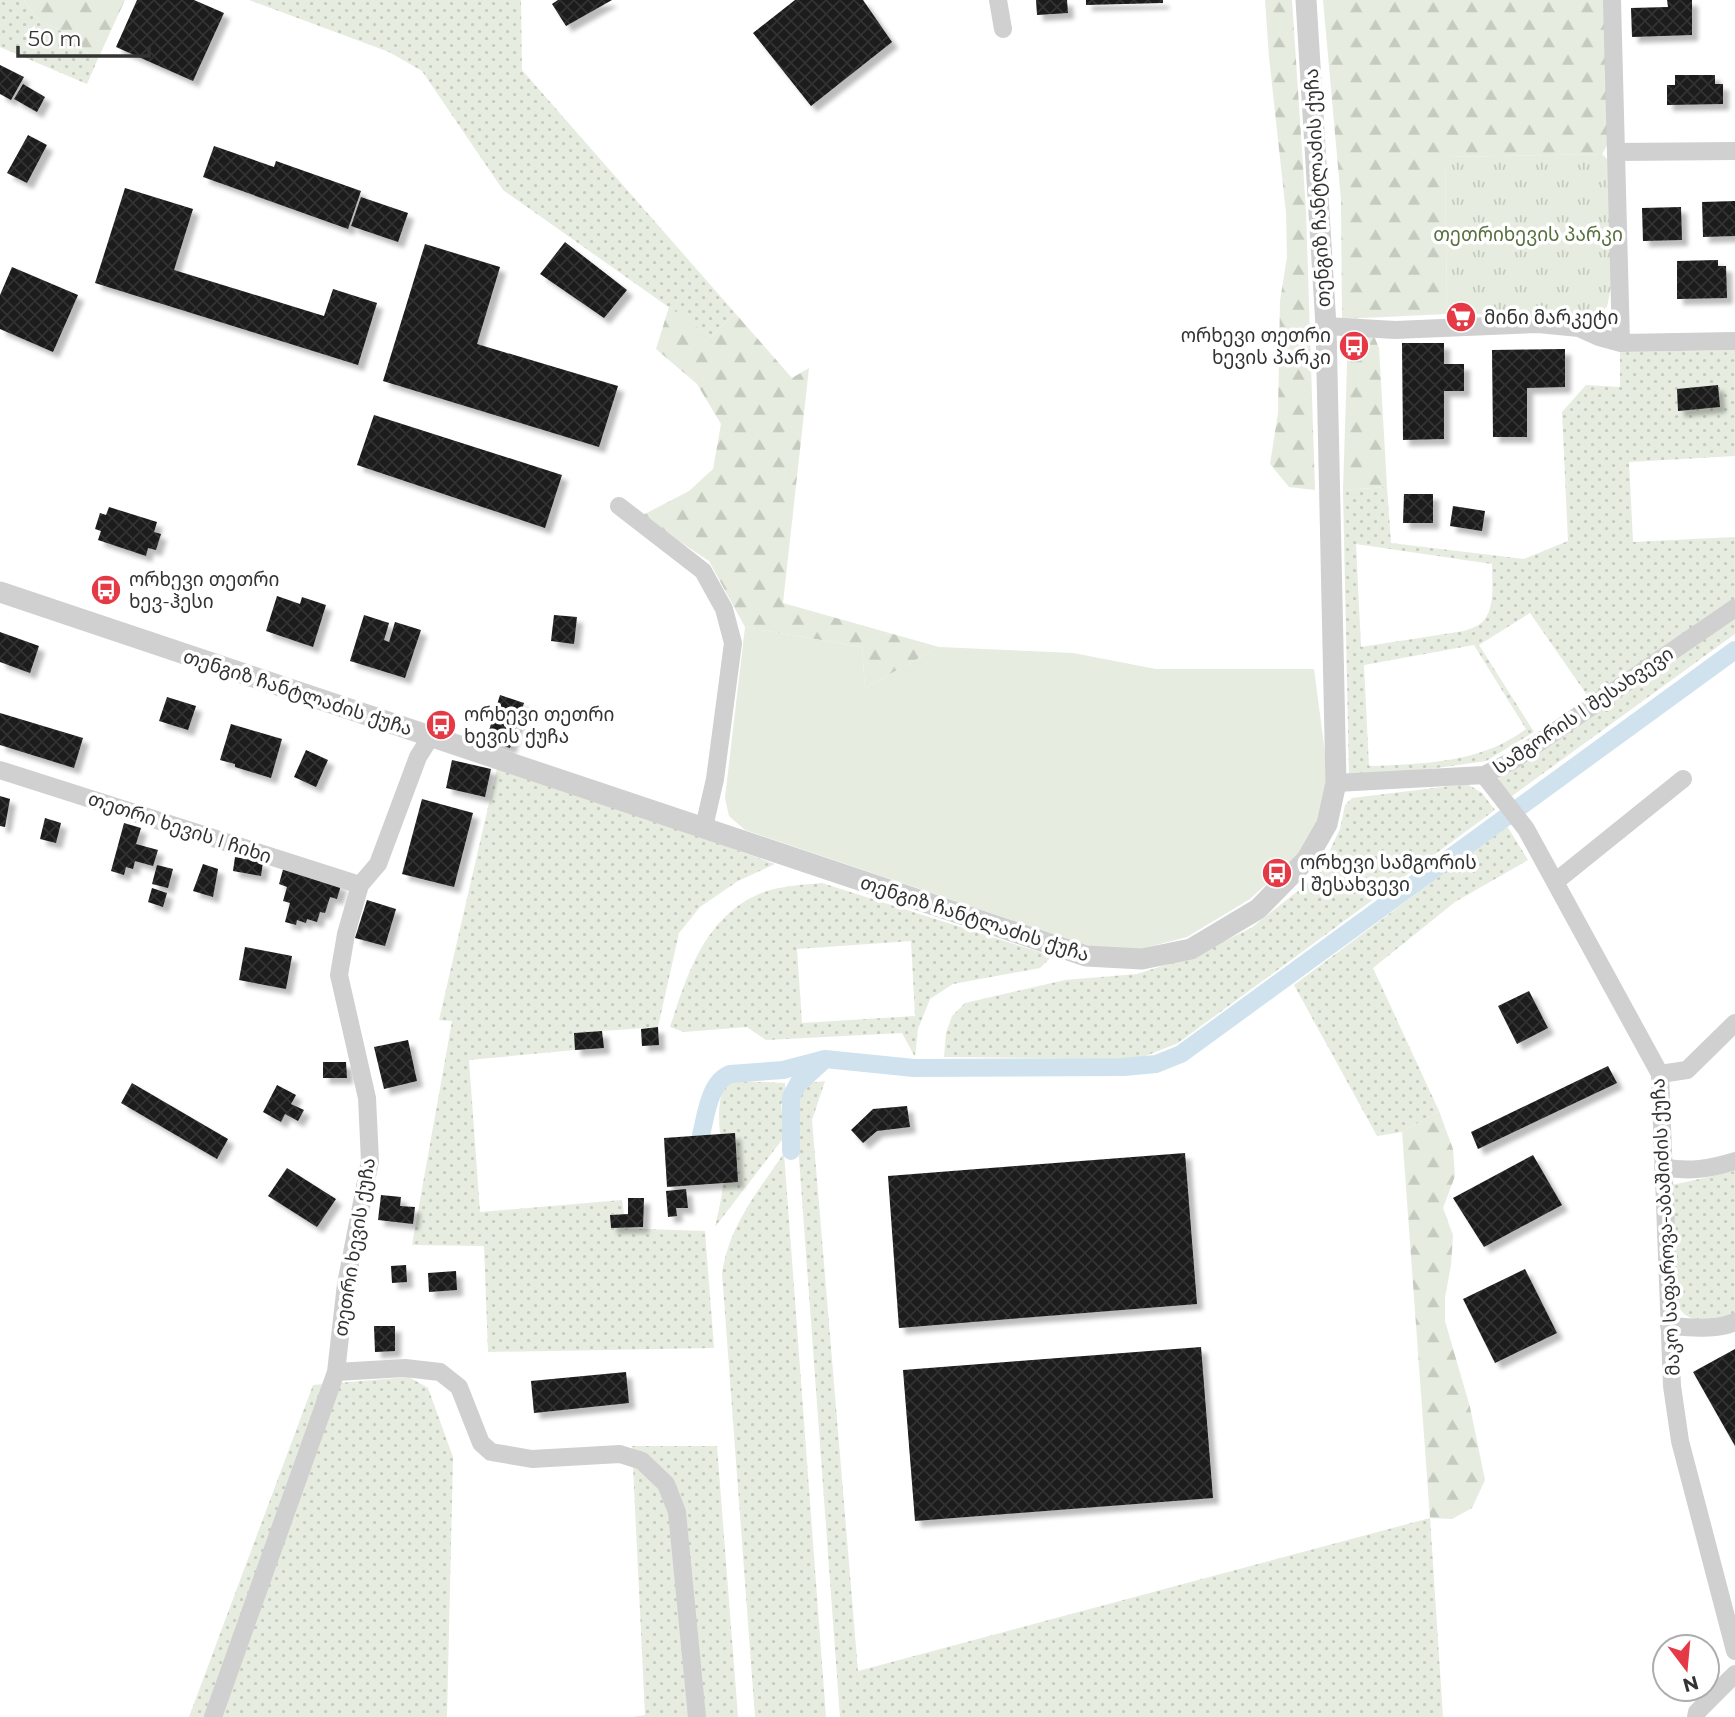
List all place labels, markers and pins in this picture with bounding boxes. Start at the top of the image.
supermarket icon: მინი მარკეტი [1444,300,1478,334]
place label: მინი მარკეტი [1484,306,1618,329]
place label: ორხევი თეთრი ხევის პარკი [1181,324,1331,369]
bus stop icon: ორხევი თეთრი ხევის პარკი [1337,329,1371,363]
place label: ორხევი თეთრი ხევ-ჰესი [129,568,279,613]
bus stop icon: ორხევი თეთრი ხევ-ჰესი [89,573,123,607]
place label: ორხევი თეთრი ხევის ქუჩა [464,703,614,748]
bus stop icon: ორხევი თეთრი ხევის ქუჩა [424,708,458,742]
place label: ორხევი სამგორის I შესახვევი [1300,851,1477,896]
bus stop icon: ორხევი სამგორის I შესახვევი [1260,856,1294,890]

